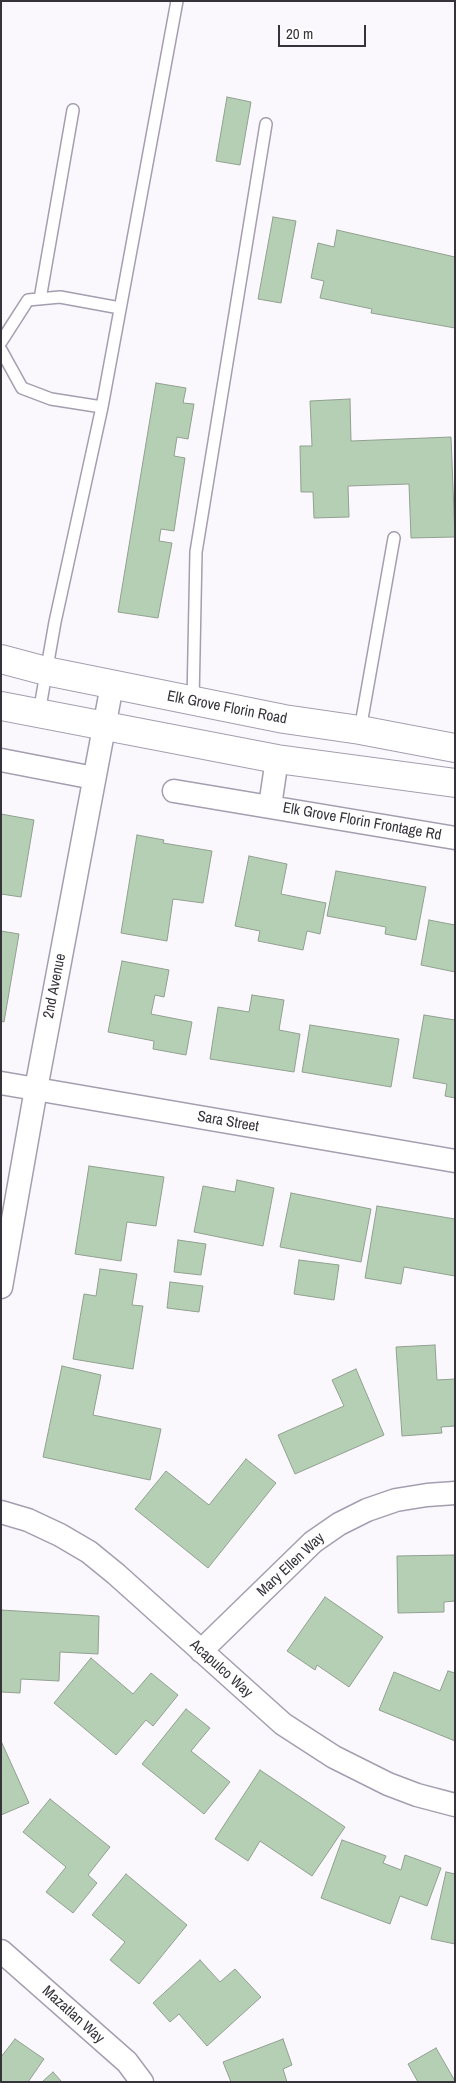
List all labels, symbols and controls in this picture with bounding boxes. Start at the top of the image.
scale bar [281,15,368,47]
text: 20 m [286,23,313,44]
street label: Elk Grove Florin Road [166,688,288,728]
street label: Elk Grove Florin Frontage Rd [281,799,443,845]
street label: 2nd Avenue [40,952,70,1020]
street label: Sara Street [196,1108,260,1136]
street label: Mary Ellen Way [254,1529,328,1601]
street label: Acapulco Way [186,1636,256,1702]
street label: Mazatlan Way [38,1982,108,2048]

